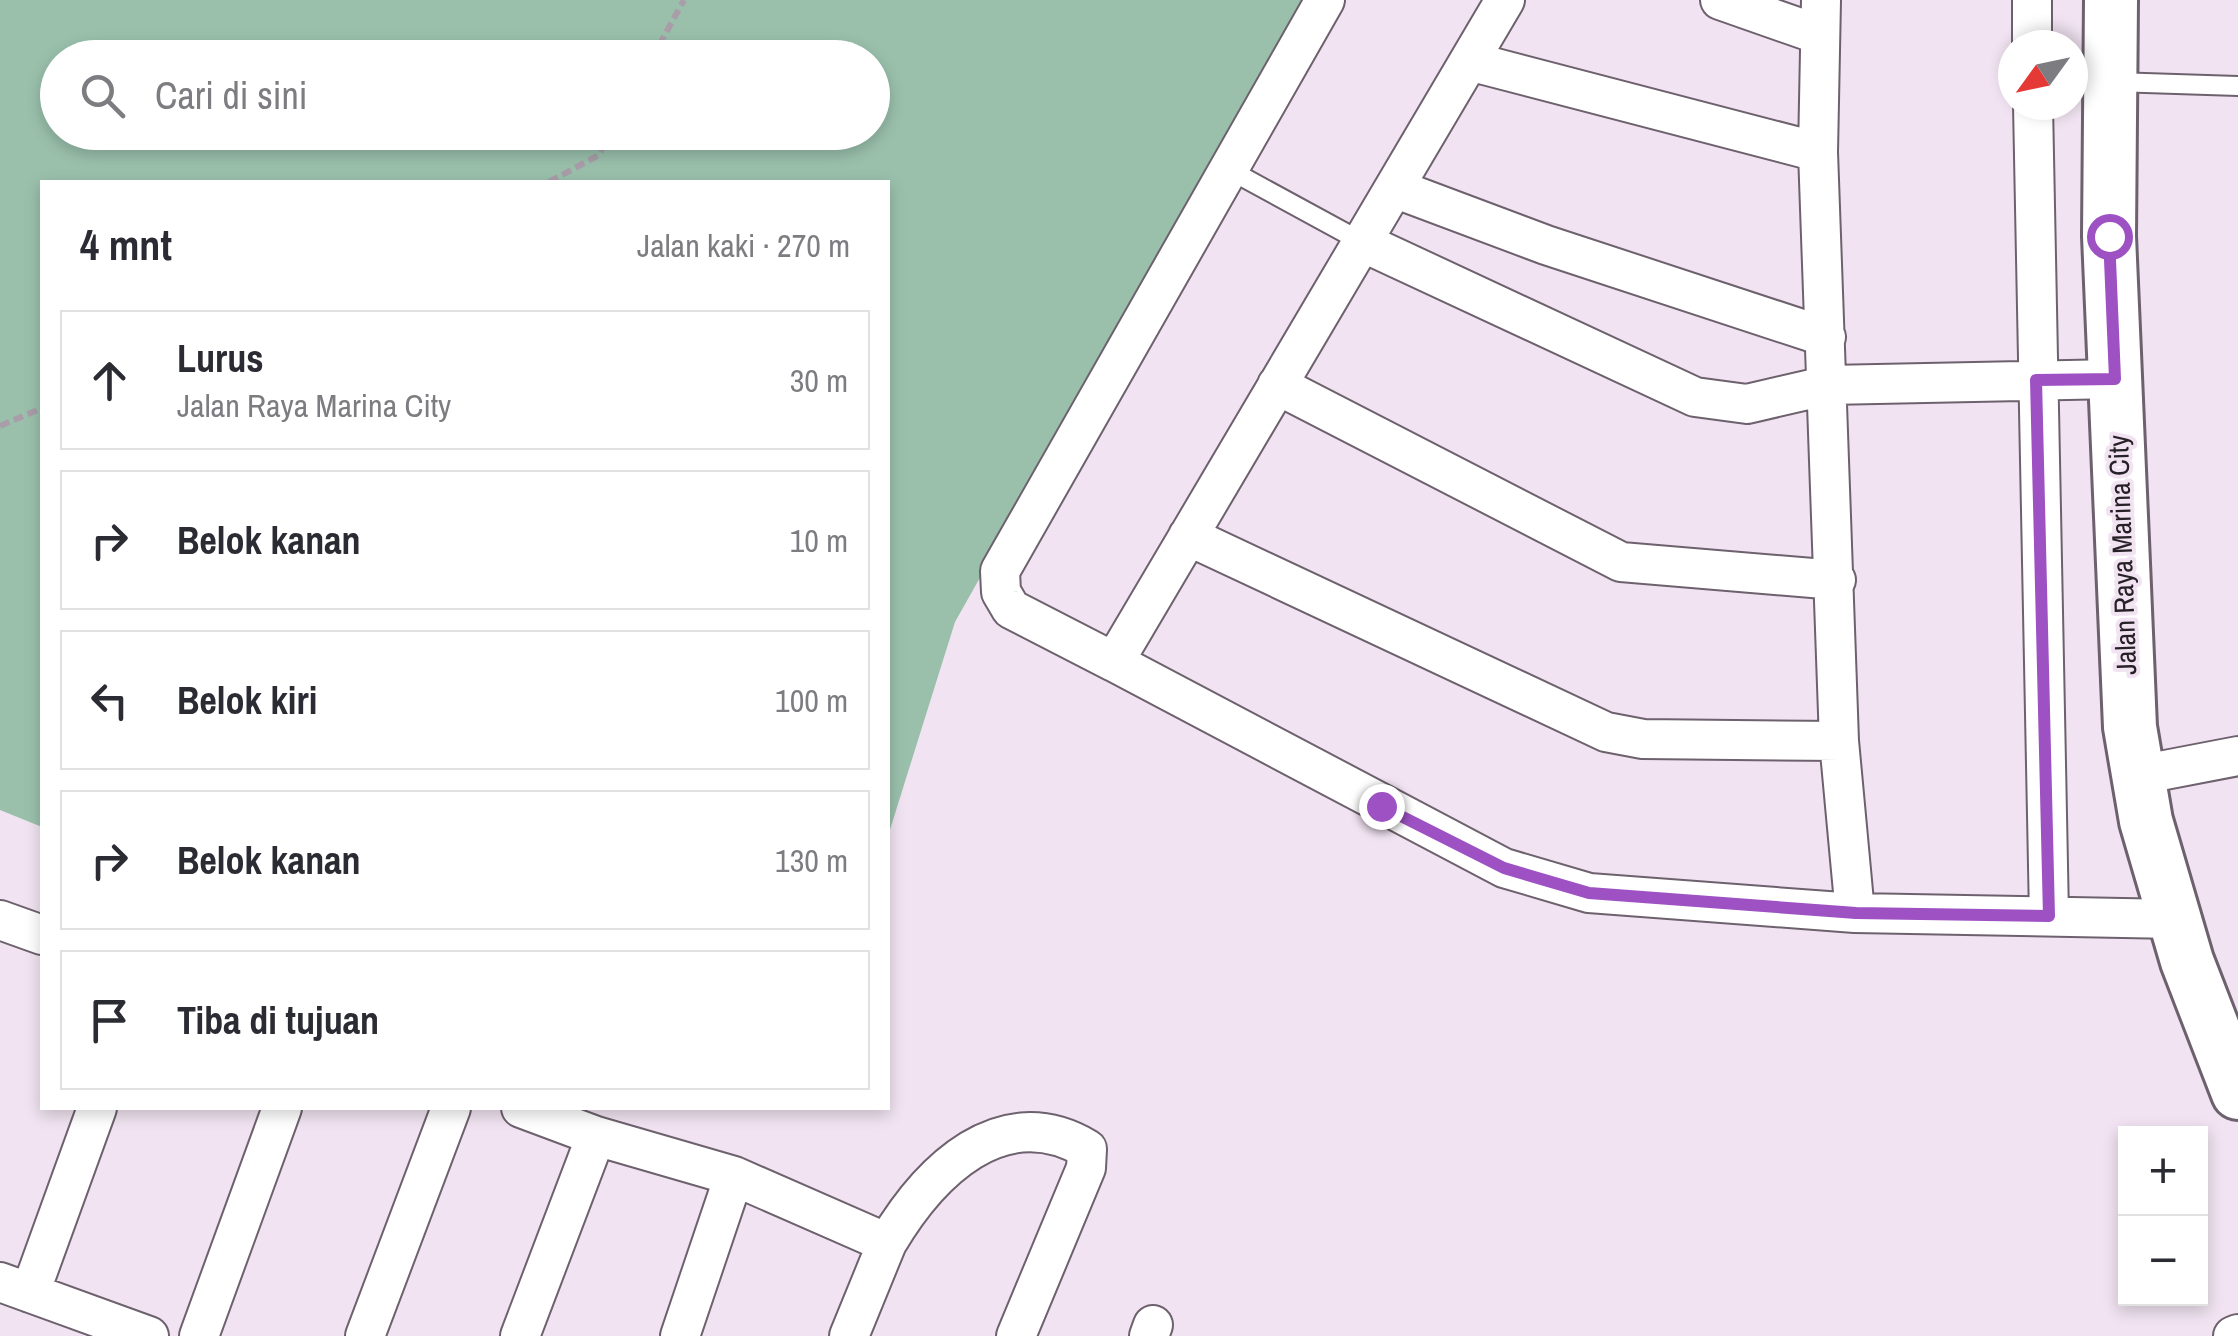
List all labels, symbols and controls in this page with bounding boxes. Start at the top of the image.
north arrow [1998,30,2088,120]
search box [40,40,890,150]
icon: search [75,68,130,123]
text: Cari di sini [155,70,307,121]
route start [2087,214,2133,260]
text: 4 mnt [80,217,172,273]
text: Jalan kaki · 270 m [637,224,850,267]
text: Lurus [177,333,264,384]
icon: ahead [82,353,137,408]
text: 30 m [790,359,848,402]
text: Jalan Raya Marina City [177,384,451,427]
street label: Jalan Raya Marina City [2099,434,2145,676]
icon: right [82,513,137,568]
text: Belok kanan [177,515,361,566]
text: 10 m [790,519,848,562]
icon: left [82,673,137,728]
text: Belok kiri [177,675,317,726]
text: 100 m [775,679,848,722]
route end [1359,784,1405,830]
icon: right [82,833,137,888]
text: Belok kanan [177,835,361,886]
text: 130 m [775,839,848,882]
icon: arrive [82,993,137,1048]
text: Tiba di tujuan [177,995,379,1046]
map controls [2118,1126,2208,1306]
button: + [2118,1126,2208,1216]
button: − [2118,1216,2208,1306]

